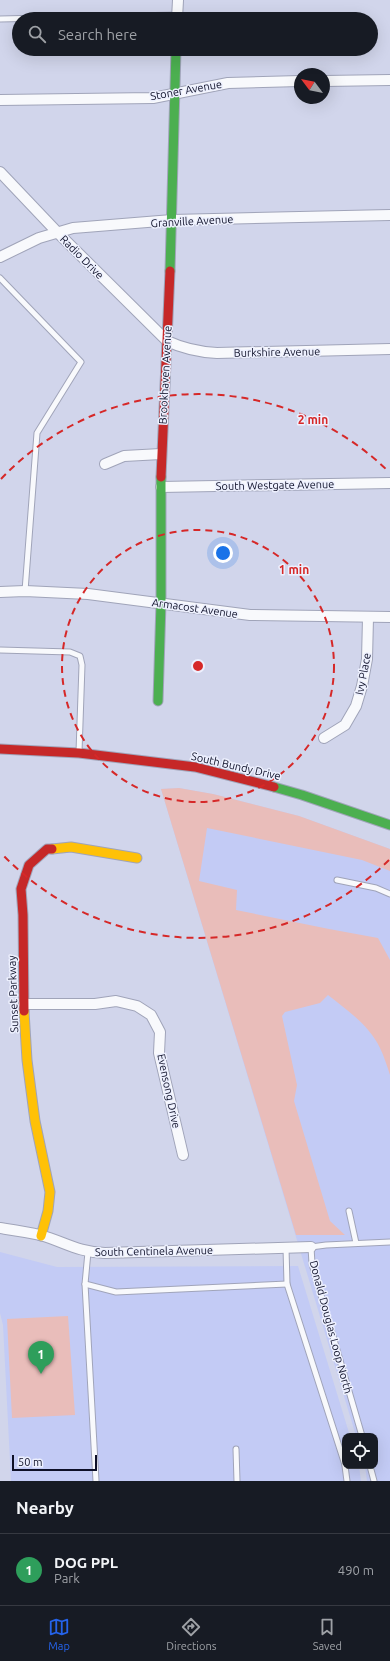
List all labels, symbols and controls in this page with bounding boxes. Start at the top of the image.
search box [12,12,378,56]
icon: search [26,23,48,45]
text: Search here [58,26,137,43]
north arrow [294,68,330,104]
street label: Stoner Avenue [149,78,223,102]
street label: Granville Avenue [150,213,234,229]
street label: Radio Drive [58,233,106,281]
street label: Brookhaven Avenue [156,325,174,425]
street label: Burkshire Avenue [234,345,320,359]
text: 2 min [298,413,328,426]
street label: South Westgate Avenue [216,478,334,492]
your location [213,543,233,563]
text: 1 min [279,563,309,576]
street label: Armacost Avenue [151,596,239,620]
street label: Ivy Place [353,652,373,696]
centre of rings [191,659,205,673]
street label: South Bundy Drive [190,750,282,782]
street label: Sunset Parkway [6,954,20,1033]
street label: Evensong Drive [155,1053,183,1129]
street label: South Centinela Avenue [95,1244,213,1258]
street label: Donald Douglas Loop North [307,1259,355,1395]
pin: 1 [28,1341,54,1374]
map controls [342,1433,378,1469]
button: locate [342,1433,378,1469]
scale bar [12,1453,97,1472]
text: 50 m [18,1456,42,1468]
text: Nearby [16,1498,74,1517]
text: DOG PPL [54,1554,118,1571]
text: 1 [25,1563,33,1577]
text: 490 m [338,1563,374,1577]
text: Park [54,1571,80,1585]
tab: Map [48,1616,70,1652]
tab: Directions [166,1616,216,1652]
tab: Saved [313,1616,342,1652]

